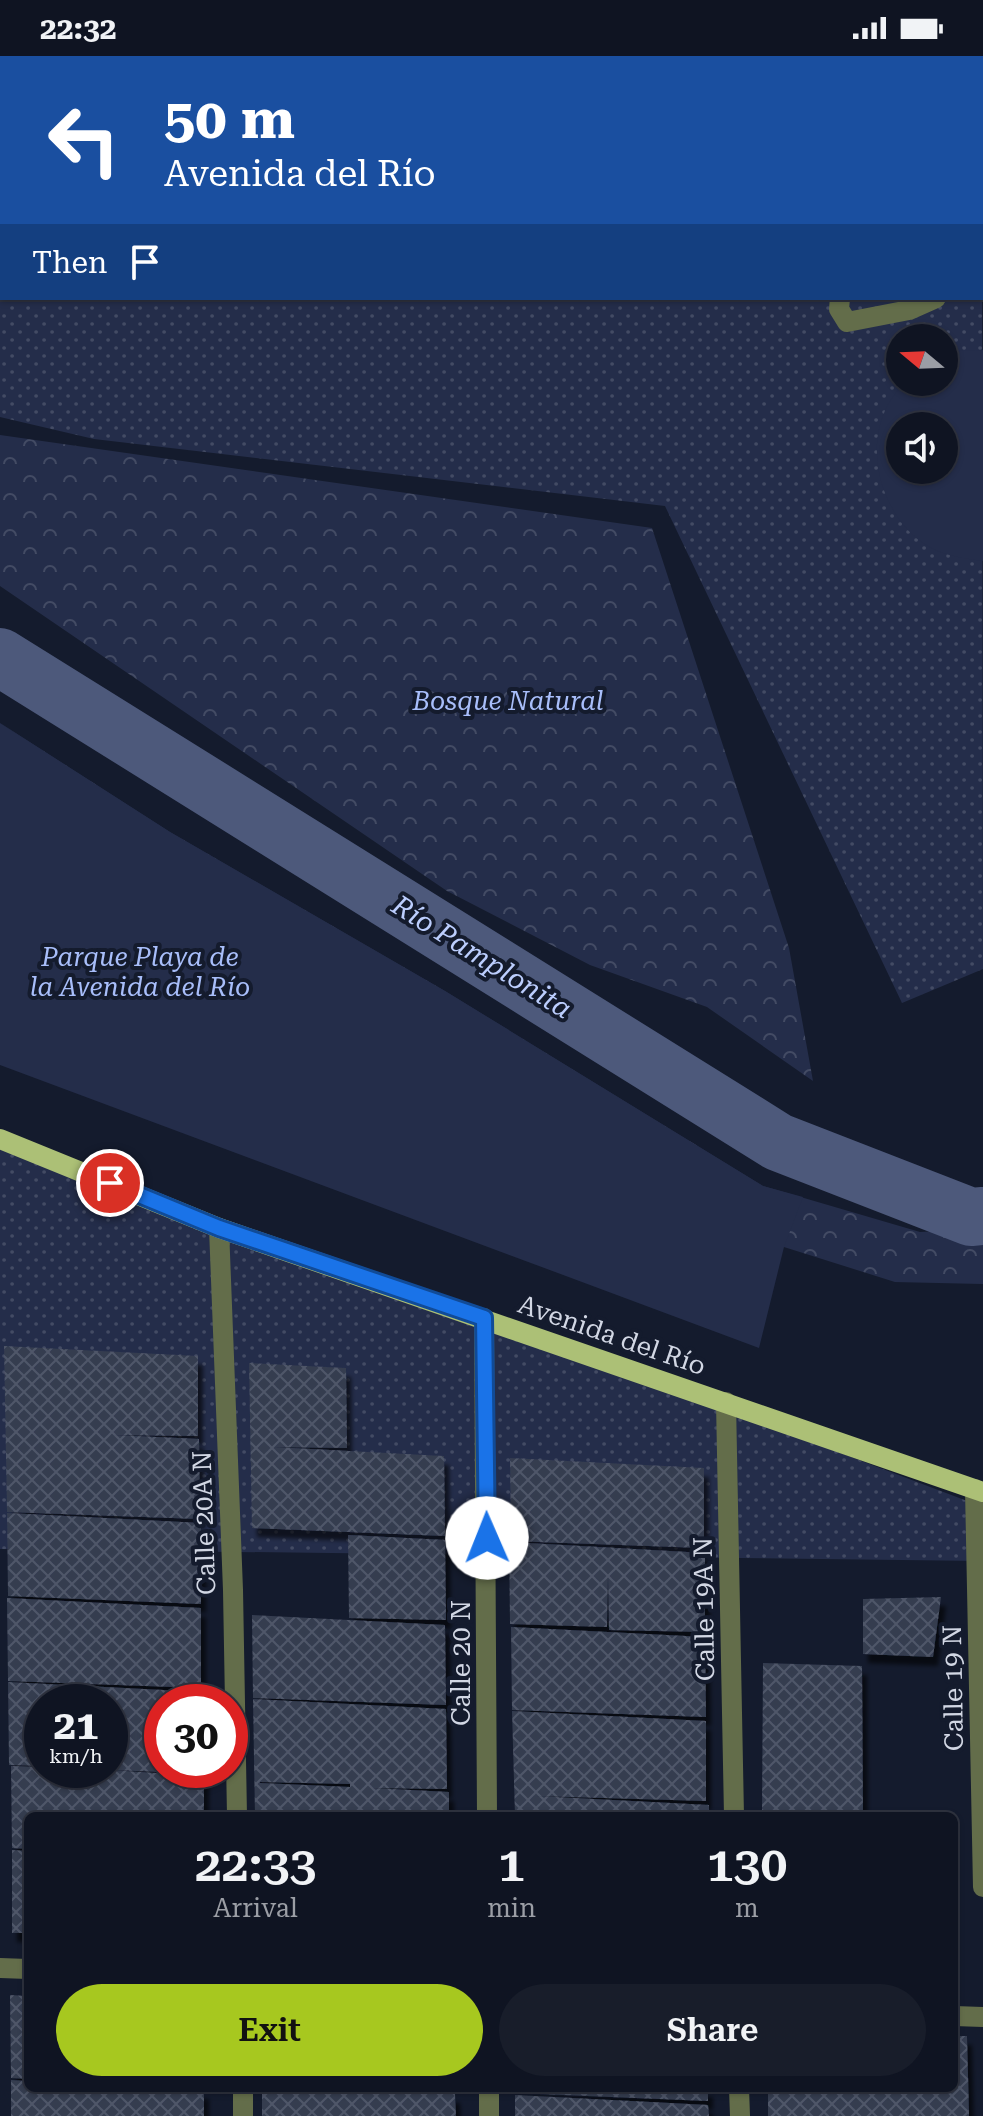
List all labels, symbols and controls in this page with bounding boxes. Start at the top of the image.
text: 22:32 [40,11,117,46]
text: 50 m [164,86,295,152]
icon: left [32,88,136,192]
text: Avenida del Río [164,153,436,195]
icon: arrive [123,240,167,284]
text: Then [32,245,107,280]
north arrow [886,324,958,396]
map controls [886,324,958,484]
button: sound [886,412,958,484]
park label: Bosque Natural [411,686,604,716]
water label: Río Pamplonita [385,888,578,1025]
park label: Parque Playa de la Avenida del Río [30,942,250,1002]
pin [76,1149,144,1217]
icon: arrive [88,1161,132,1205]
street label: Avenida del Río [514,1289,710,1381]
street label: Calle 20A N [186,1450,222,1596]
position arrow [445,1496,529,1580]
street label: Calle 19A N [688,1537,720,1681]
street label: Calle 20 N [446,1600,476,1726]
street label: Calle 19 N [937,1625,969,1751]
speed limit sign: 30 [144,1684,248,1788]
text: 21 [54,1702,98,1749]
text: km/h [49,1744,103,1768]
text: 22:33 [195,1837,316,1893]
text: 1 [498,1837,525,1893]
text: 130 [707,1837,787,1893]
text: Arrival [213,1893,298,1923]
text: min [487,1893,536,1923]
text: m [735,1893,759,1923]
button: Exit [56,1984,483,2076]
button: Share [499,1984,926,2076]

